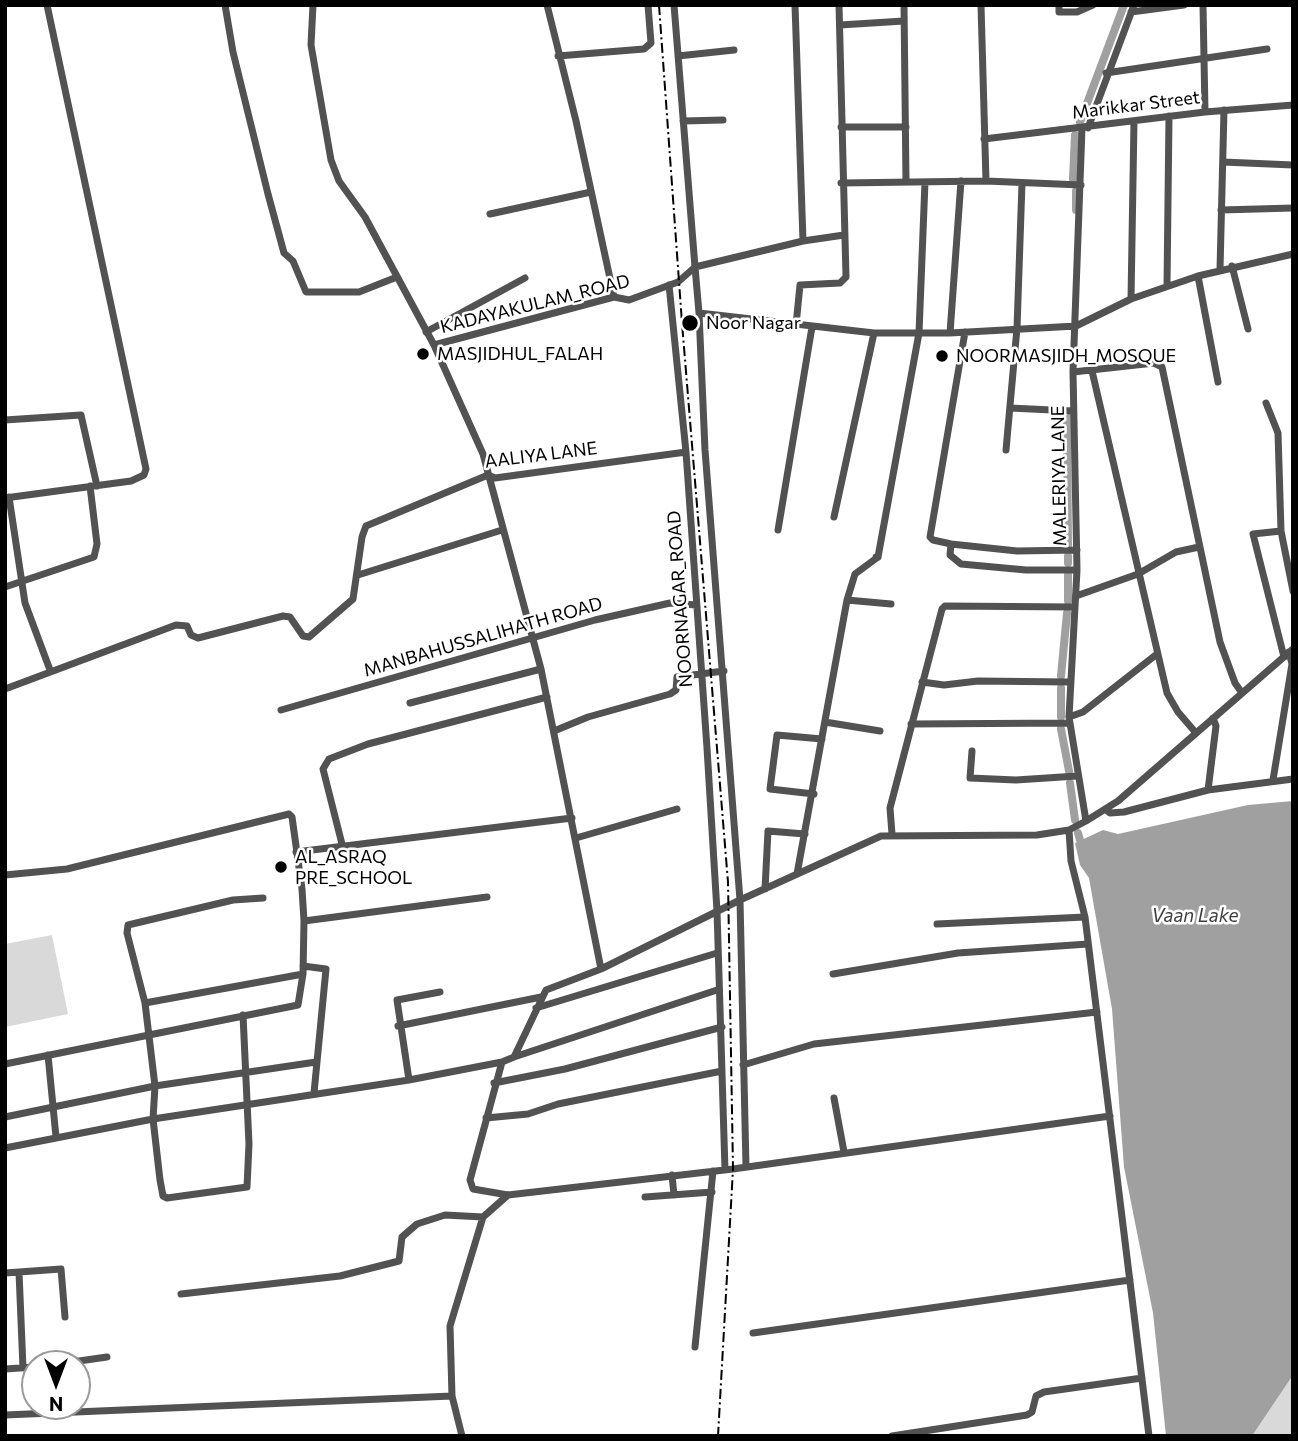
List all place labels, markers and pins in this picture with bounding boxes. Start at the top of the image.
place label: Noor Nagar [706,312,801,334]
marker: Noor Nagar [680,313,700,333]
place label: MASJIDHUL_FALAH [437,343,603,365]
place label: NOORMASJIDH_MOSQUE [956,345,1176,367]
marker: MASJIDHUL_FALAH [415,346,431,362]
marker: NOORMASJIDH_MOSQUE [934,348,950,364]
place label: AL_ASRAQ PRE_SCHOOL [295,846,412,888]
marker: AL_ASRAQ PRE_SCHOOL [273,859,289,875]

